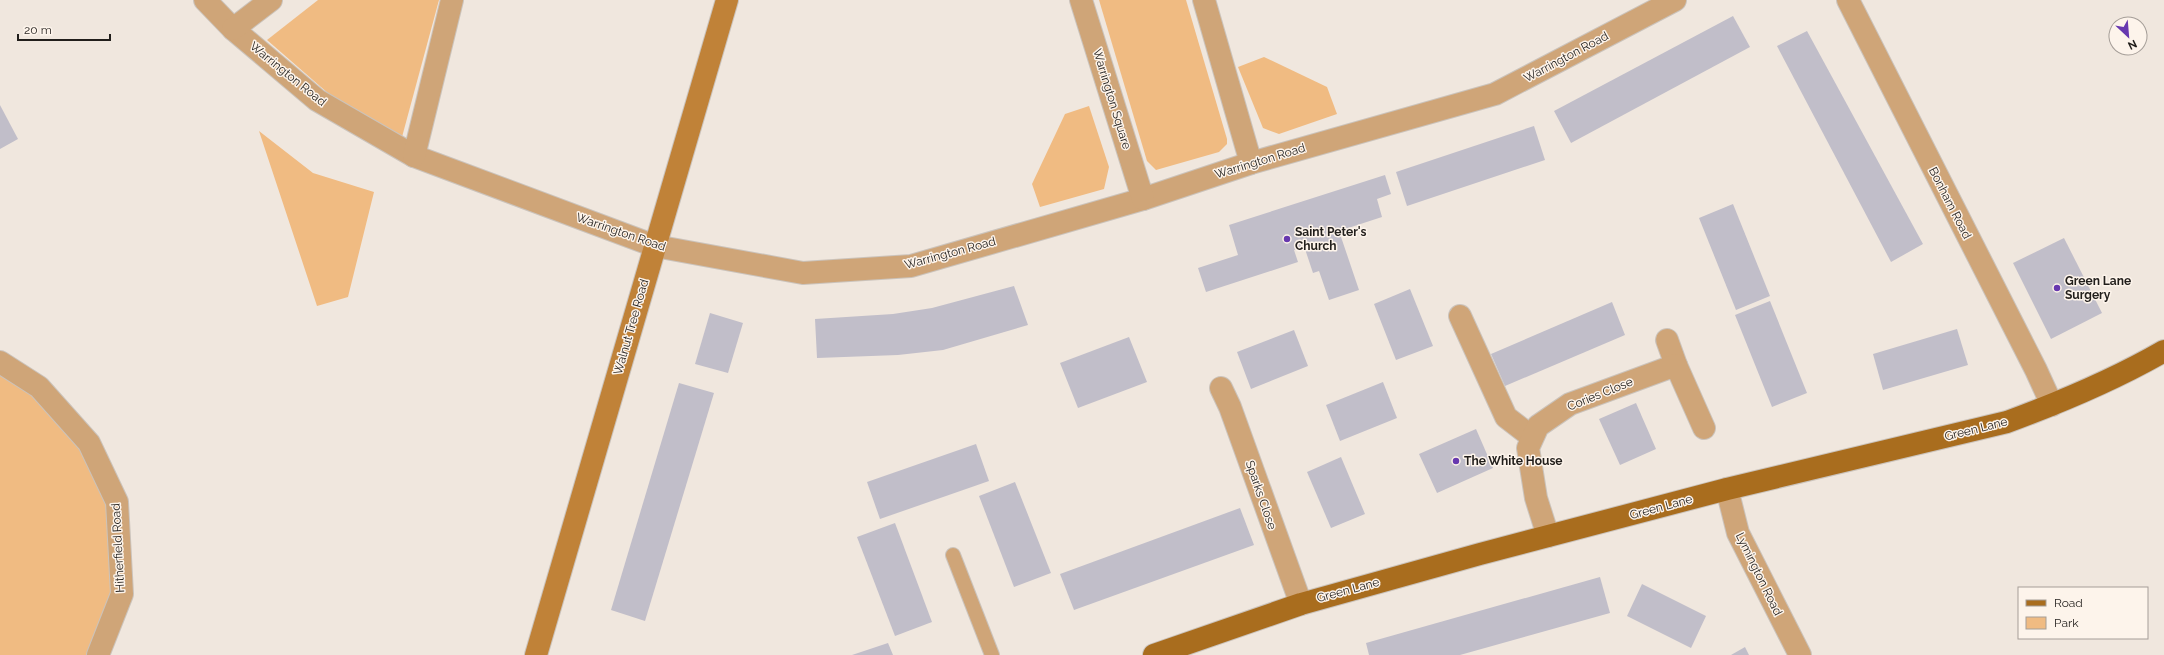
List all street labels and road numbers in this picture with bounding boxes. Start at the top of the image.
street label: Warrington Road [1521,29,1611,85]
street label: Warrington Road [247,39,329,109]
street label: Warrington Square [1090,47,1134,151]
street label: Warrington Road [1213,141,1307,181]
street label: Bonham Road [1926,165,1974,241]
street label: Warrington Road [574,210,668,254]
street label: Warrington Road [903,234,997,272]
street label: Walnut Tree Road [611,278,651,376]
street label: Cories Close [1565,374,1635,414]
street label: Green Lane [1943,414,2009,444]
street label: Sparks Close [1243,459,1279,531]
street label: Green Lane [1628,492,1694,522]
street label: Hitherfield Road [109,503,127,593]
street label: Lymington Road [1733,530,1785,618]
street label: Green Lane [1315,575,1381,605]

